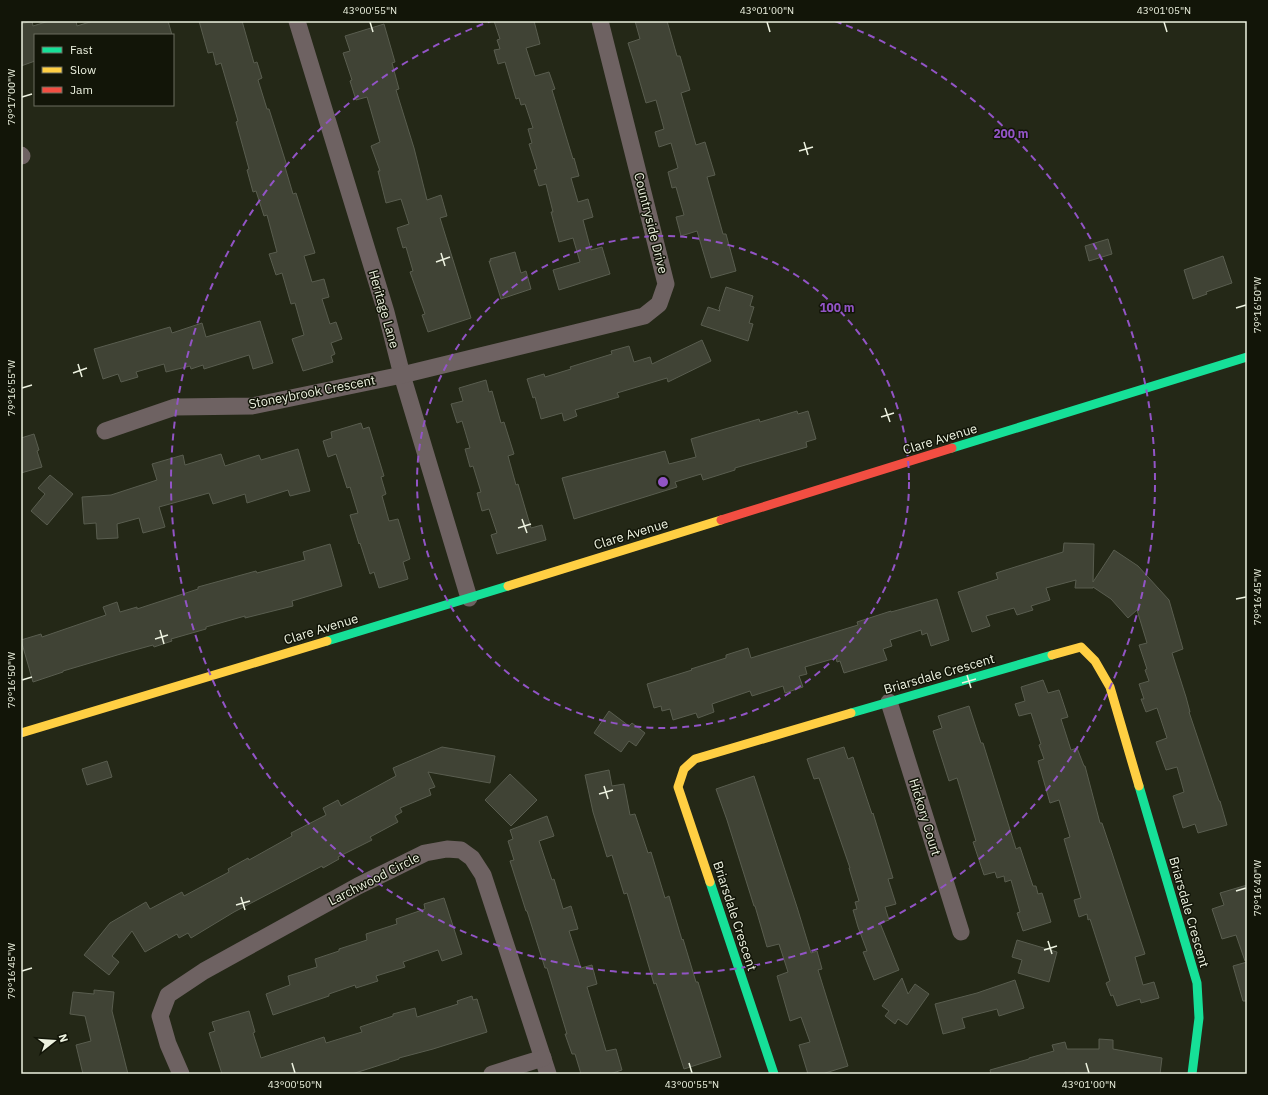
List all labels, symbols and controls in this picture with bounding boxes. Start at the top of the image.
text: 43°00'55"N [343,4,397,17]
text: 43°01'00"N [740,4,794,17]
text: 43°01'05"N [1137,4,1191,17]
legend [34,34,174,106]
text: Fast [70,42,93,57]
text: Slow [70,62,96,77]
text: 79°17'00"W [5,69,18,125]
text: Jam [70,82,93,97]
text: 200 m [993,126,1029,141]
street label: Countryside Drive [630,171,672,275]
street label: Heritage Lane [365,268,403,350]
text: 79°16'50"W [1251,277,1264,333]
text: 100 m [819,300,855,315]
text: 79°16'55"W [5,360,18,416]
street label: Stoneybrook Crescent [247,371,377,413]
street label: Clare Avenue [901,420,979,458]
centre of rings [656,475,670,489]
street label: Clare Avenue [592,515,670,553]
text: 79°16'45"W [1251,569,1264,625]
street label: Clare Avenue [282,610,360,648]
street label: Briarsdale Crescent [882,650,996,698]
text: 79°16'50"W [5,652,18,708]
street label: Hickory Court [905,777,945,857]
street label: Larchwood Circle [325,849,423,909]
street label: Briarsdale Crescent [1165,855,1213,969]
street label: Briarsdale Crescent [709,859,761,973]
text: 79°16'40"W [1251,860,1264,916]
text: 79°16'45"W [5,943,18,999]
north arrow [34,1021,74,1061]
text: N [56,1032,71,1044]
text: 43°00'50"N [268,1078,322,1091]
text: 43°00'55"N [665,1078,719,1091]
text: 43°01'00"N [1062,1078,1116,1091]

